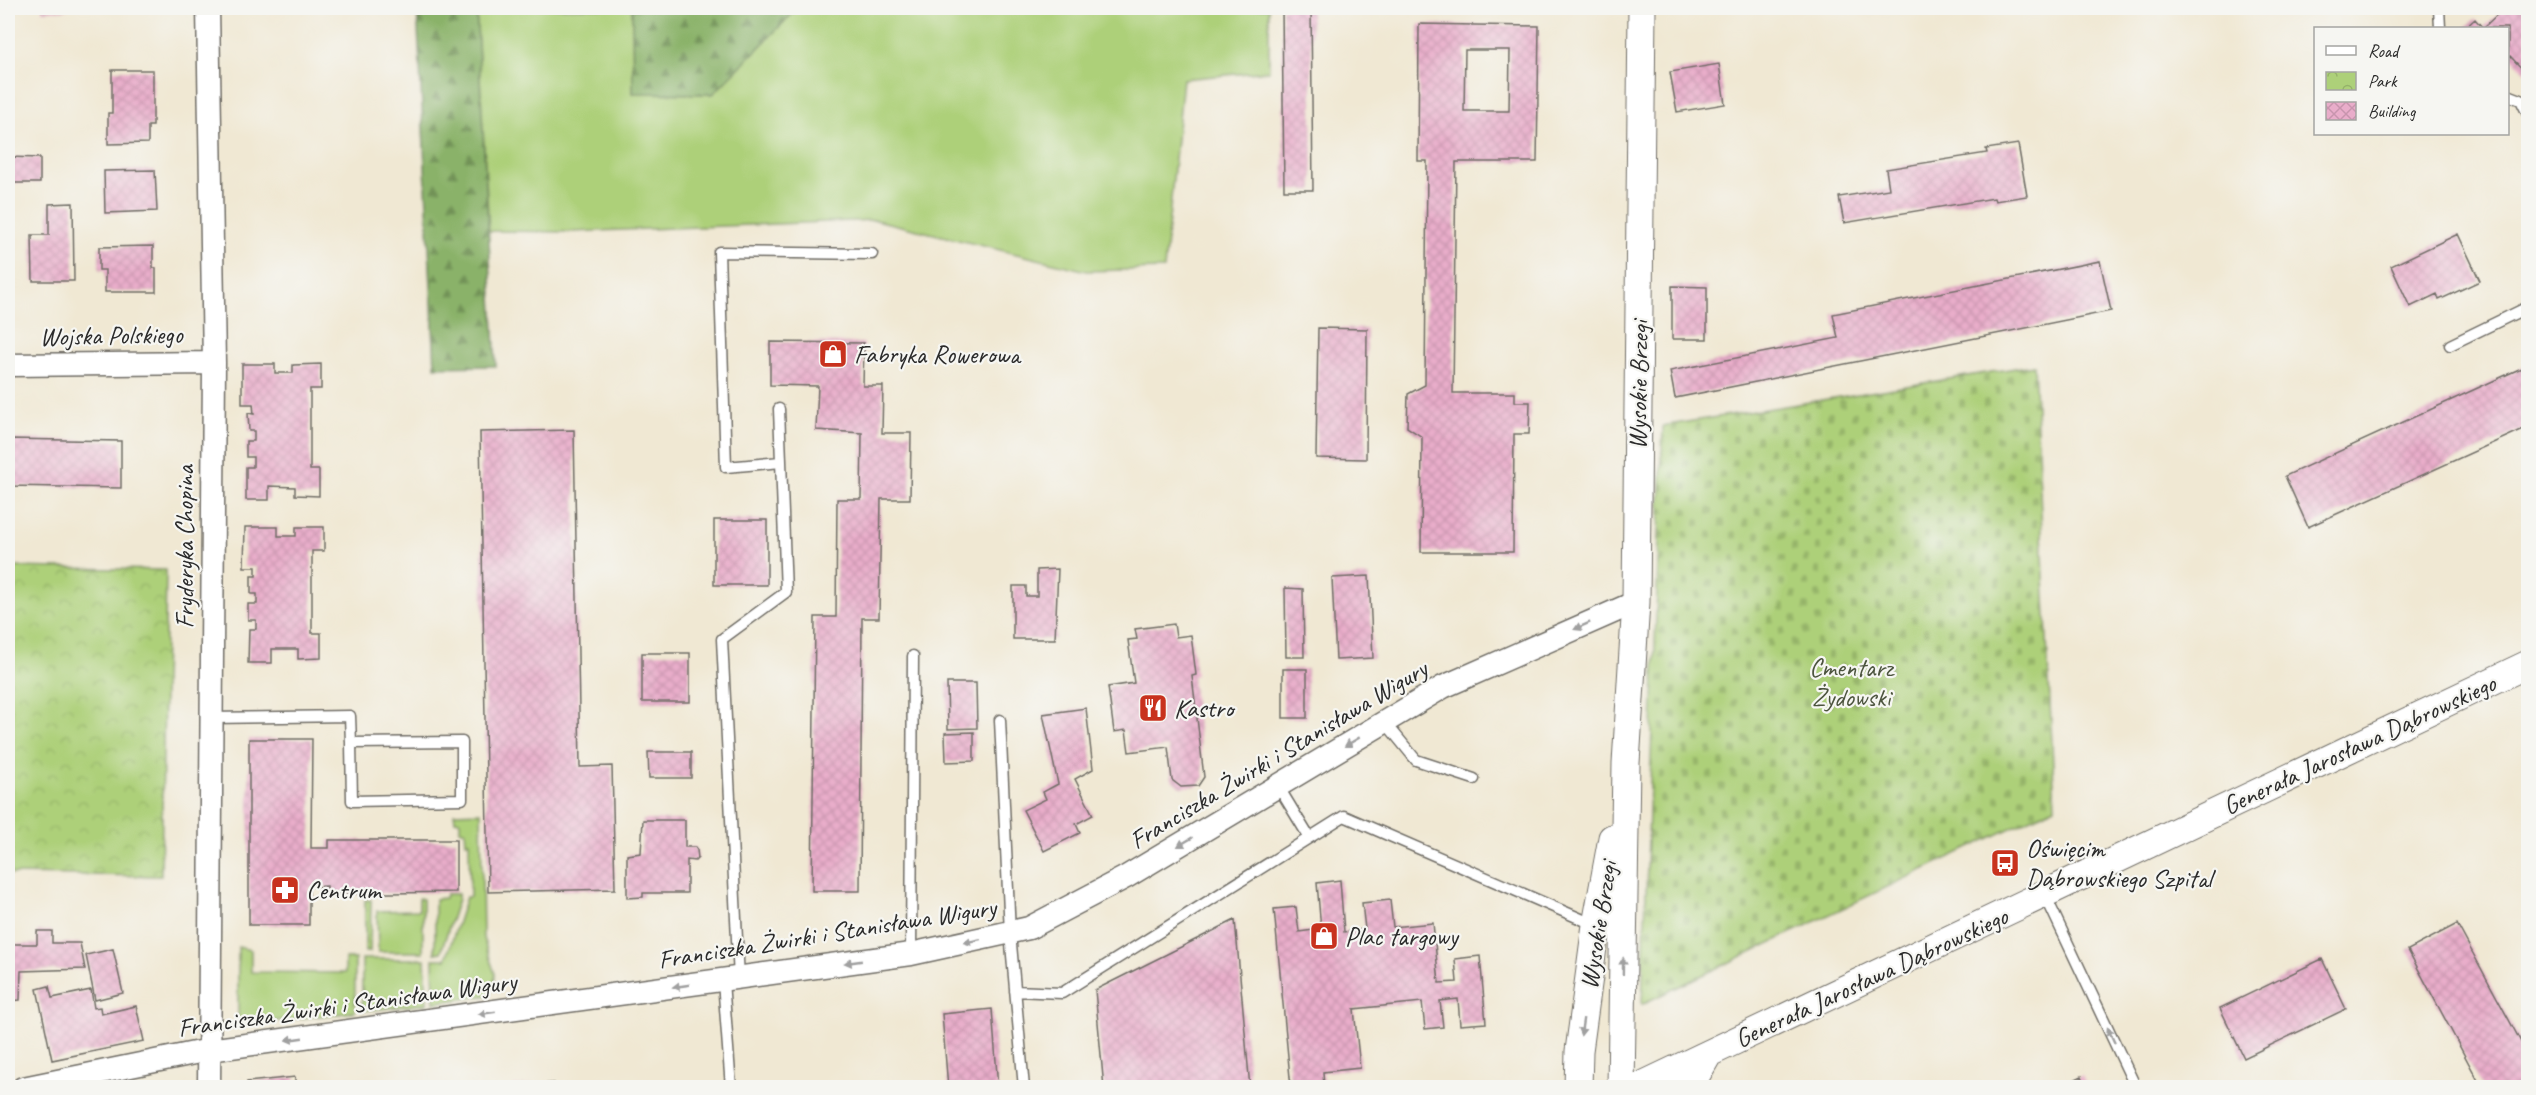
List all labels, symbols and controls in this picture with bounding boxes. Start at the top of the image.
legend [2314,27,2509,135]
text: Road [2368,40,2401,62]
text: Park [2368,70,2398,92]
text: Building [2368,100,2417,122]
street label: Wysokie Brzegi [1621,317,1656,450]
street label: Wojska Polskiego [39,318,185,353]
shop icon: Fabryka Rowerowa [817,338,849,370]
place label: Fabryka Rowerowa [854,338,1022,371]
street label: Fryderyka Chopina [168,464,201,629]
one-way arrow [1573,621,1591,631]
street label: Franciszka Żwirki i Stanisława Wigury [1123,651,1435,857]
park label: Cmentarz Żydowski [1809,651,1896,714]
street label: Generała Jarosława Dąbrowskiego [2217,666,2503,822]
restaurant icon: Kastro [1137,692,1169,724]
place label: Kastro [1174,692,1236,725]
one-way arrow [1344,736,1360,747]
place label: Oświęcim Dąbrowskiego Szpital [2026,832,2216,895]
one-way arrow [1176,837,1193,847]
bus stop icon: Oświęcim Dąbrowskiego Szpital [1989,847,2021,879]
street label: Wysokie Brzegi [1572,856,1625,991]
pharmacy icon: Centrum [269,874,301,906]
place label: Centrum [306,874,383,907]
street label: Franciszka Żwirki i Stanisława Wigury [656,890,1000,977]
street label: Generała Jarosława Dąbrowskiego [1729,899,2015,1055]
shop icon: Plac targowy [1308,920,1340,952]
place label: Plac targowy [1345,920,1460,953]
one-way arrow [962,937,981,946]
one-way arrow [1618,957,1628,976]
one-way arrow [844,958,863,967]
street label: Franciszka Żwirki i Stanisława Wigury [176,964,521,1045]
one-way arrow [671,982,690,991]
one-way arrow [478,1008,497,1017]
one-way arrow [1577,1018,1587,1037]
one-way arrow [2107,1026,2116,1043]
one-way arrow [285,1034,304,1043]

